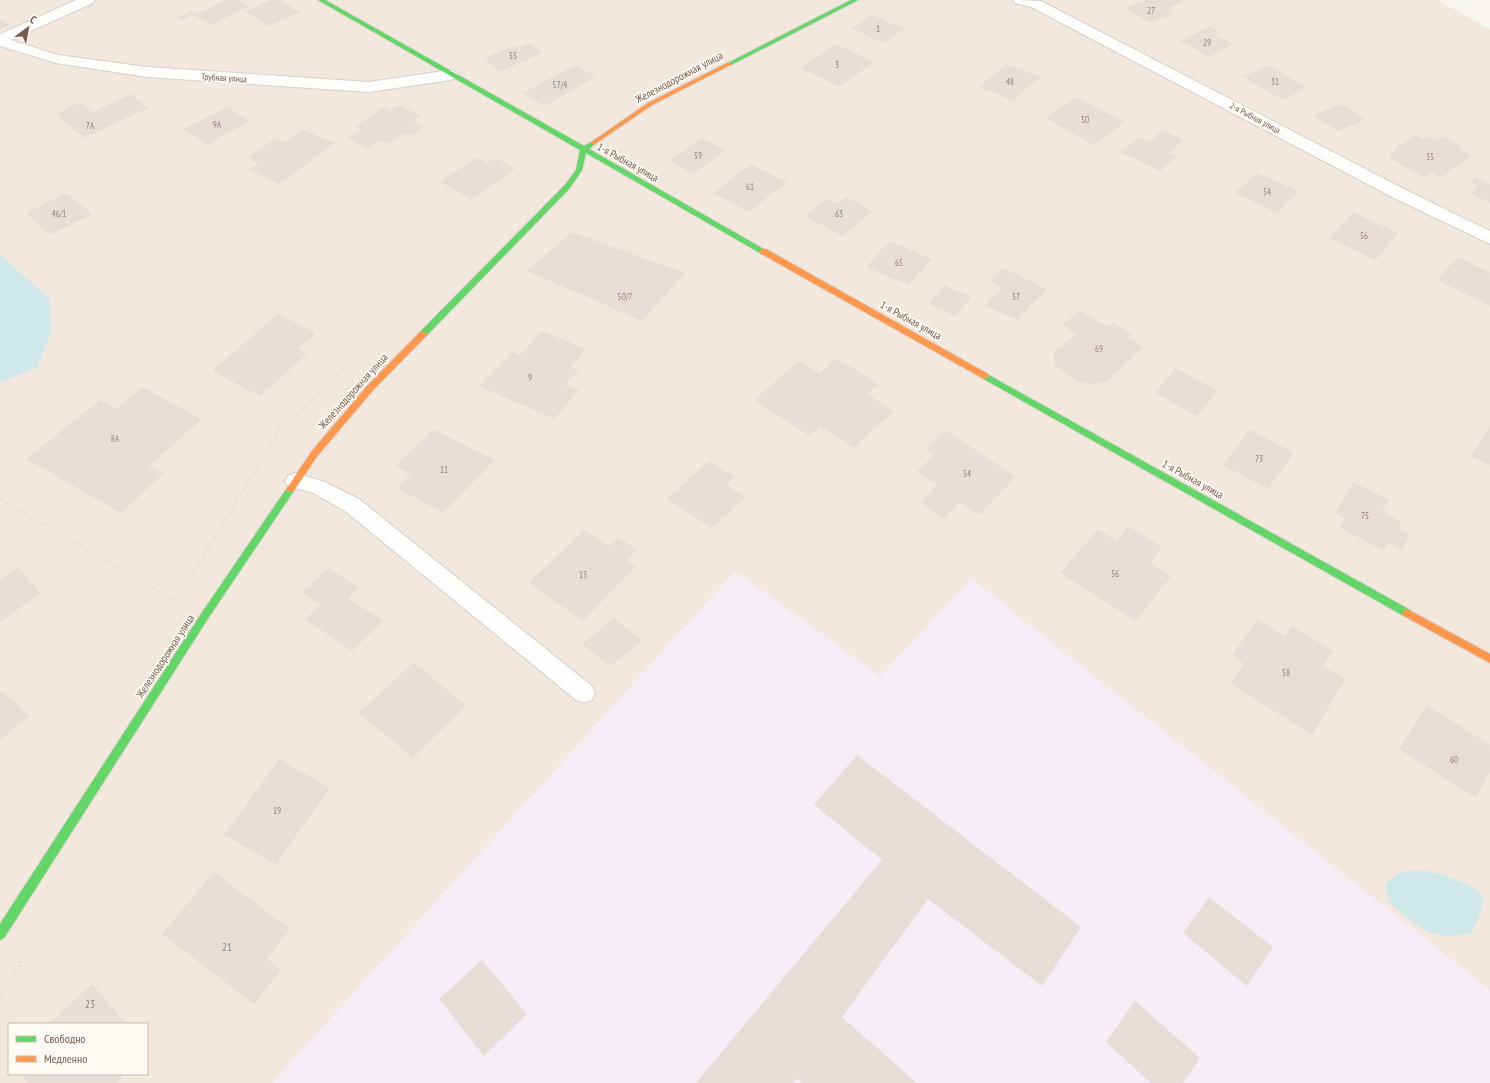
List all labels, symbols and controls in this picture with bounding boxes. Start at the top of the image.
house number: 27 [1147,5,1155,16]
north arrow [8,8,48,48]
text: С [27,12,39,27]
house number: 1 [876,23,880,34]
house number: 29 [1203,37,1211,48]
street label: Железнодорожная улица [632,48,725,106]
house number: 55 [509,50,517,61]
house number: 3 [835,59,839,70]
street label: Трубная улица [201,70,248,85]
house number: 48 [1006,76,1014,87]
house number: 31 [1271,76,1279,87]
house number: 57/4 [553,79,567,90]
street label: 2-я Рыбная улица [1228,100,1283,136]
house number: 50 [1081,114,1089,125]
house number: 9А [213,119,222,130]
house number: 7А [86,120,95,131]
street label: 1-я Рыбная улица [595,139,661,185]
house number: 59 [694,150,702,161]
house number: 35 [1426,151,1434,162]
house number: 61 [746,181,754,192]
house number: 54 [1263,186,1271,197]
house number: 46/1 [52,208,66,219]
house number: 63 [835,208,843,219]
house number: 56 [1360,230,1368,241]
house number: 65 [895,257,903,268]
house number: 50/7 [618,291,632,302]
house number: 57 [1012,291,1020,302]
street label: 1-я Рыбная улица [878,297,944,343]
house number: 69 [1095,343,1103,354]
street label: Железнодорожная улица [315,350,391,432]
house number: 9 [528,372,532,383]
house number: 8А [111,433,120,444]
house number: 73 [1255,453,1263,464]
street label: 1-я Рыбная улица [1160,456,1226,502]
house number: 11 [440,464,448,475]
house number: 54 [963,468,971,479]
house number: 75 [1361,510,1369,521]
house number: 56 [1111,568,1119,579]
house number: 13 [579,569,587,580]
street label: Железнодорожная улица [132,612,197,701]
house number: 58 [1282,667,1290,678]
house number: 60 [1450,754,1458,765]
house number: 19 [273,805,281,816]
house number: 21 [222,940,232,954]
house number: 23 [85,997,95,1011]
legend [8,1023,148,1075]
text: Свободно [44,1031,86,1046]
text: Медленно [44,1051,87,1066]

